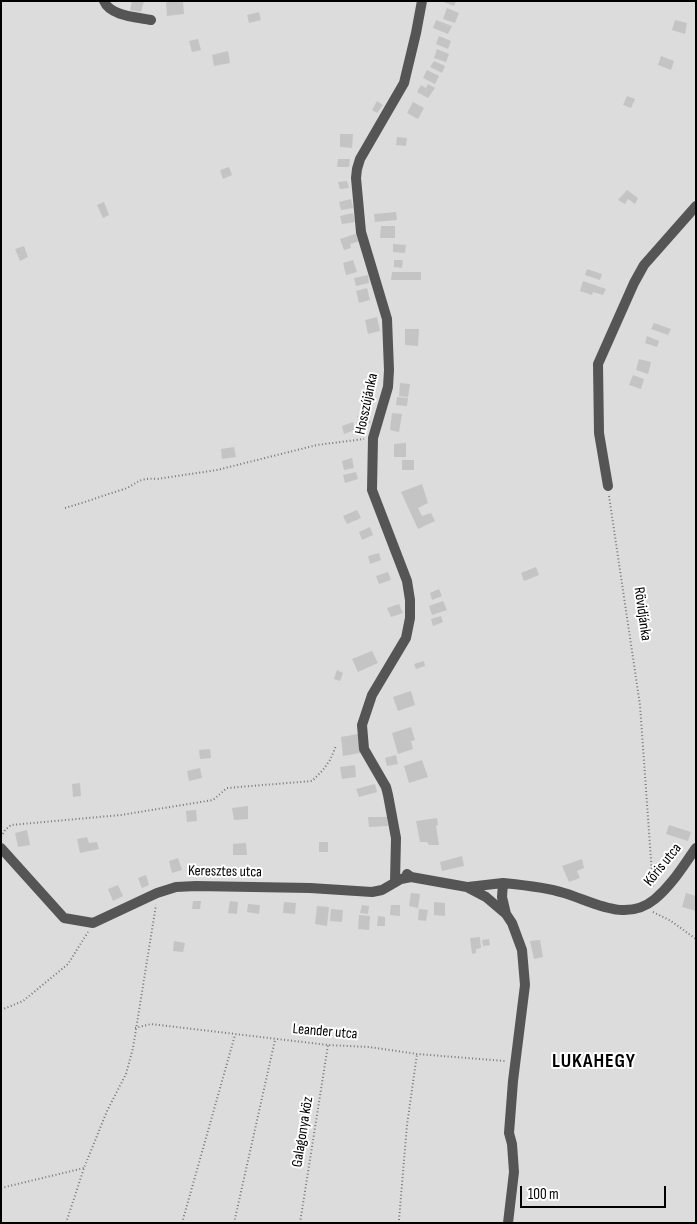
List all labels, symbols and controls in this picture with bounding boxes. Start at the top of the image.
street label: Hosszújánka [352,372,382,436]
street label: Rövidjánka [629,586,655,642]
street label: Kőris utca [640,840,686,890]
street label: Keresztes utca [188,862,262,882]
street label: Leander utca [292,1020,358,1044]
district label: LUKAHEGY [551,1050,637,1074]
street label: Galagonya köz [289,1096,317,1168]
scale bar [522,1176,668,1208]
text: 100 m [528,1185,559,1204]

